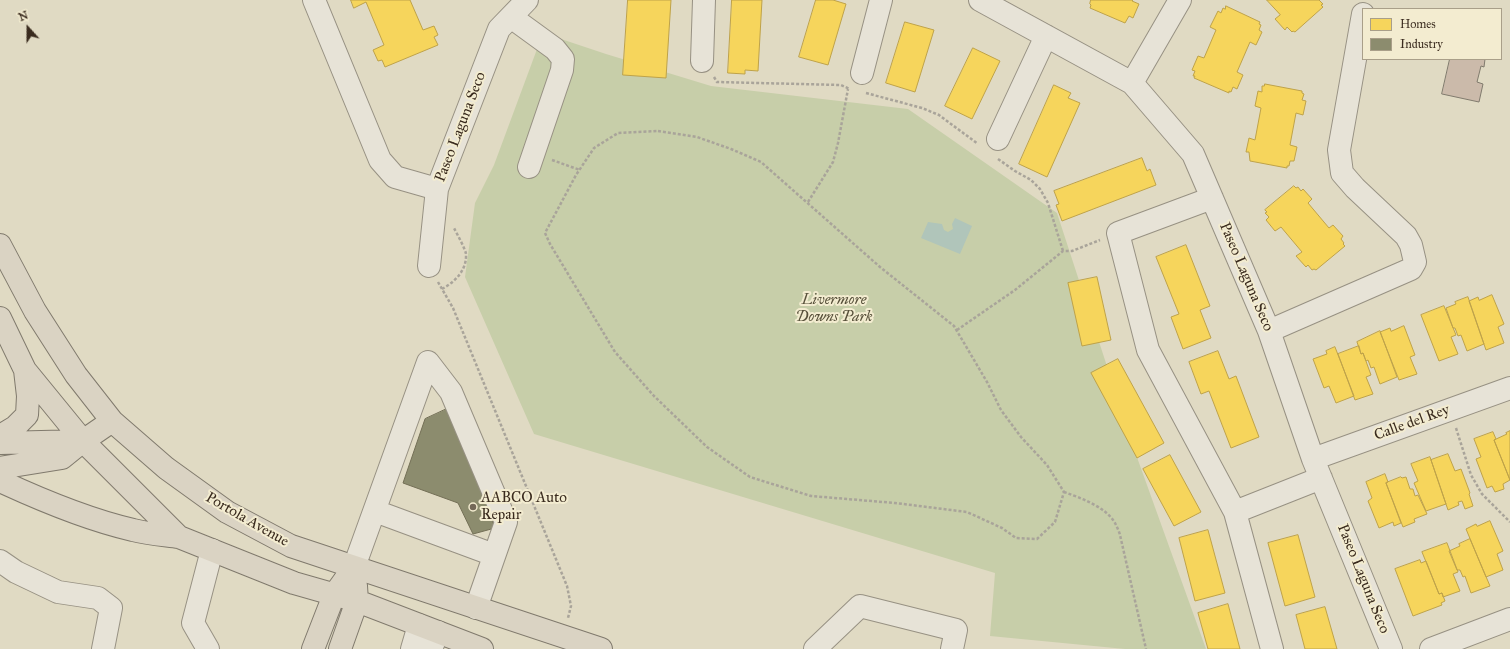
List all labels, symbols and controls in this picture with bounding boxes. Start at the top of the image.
north arrow [8,8,48,48]
legend [1362,8,1502,60]
text: N [17,9,30,24]
text: Homes [1400,17,1436,31]
text: Industry [1400,37,1443,51]
street label: Paseo Laguna Seco [432,69,490,185]
street label: Paseo Laguna Seco [1215,220,1277,334]
park label: Livermore Downs Park [796,291,872,326]
street label: Calle del Rey [1372,401,1452,445]
street label: Portola Avenue [202,489,292,551]
place label: AABCO Auto Repair [481,489,567,524]
marker: AABCO Auto Repair [468,502,478,512]
street label: Paseo Laguna Seco [1333,522,1393,636]

